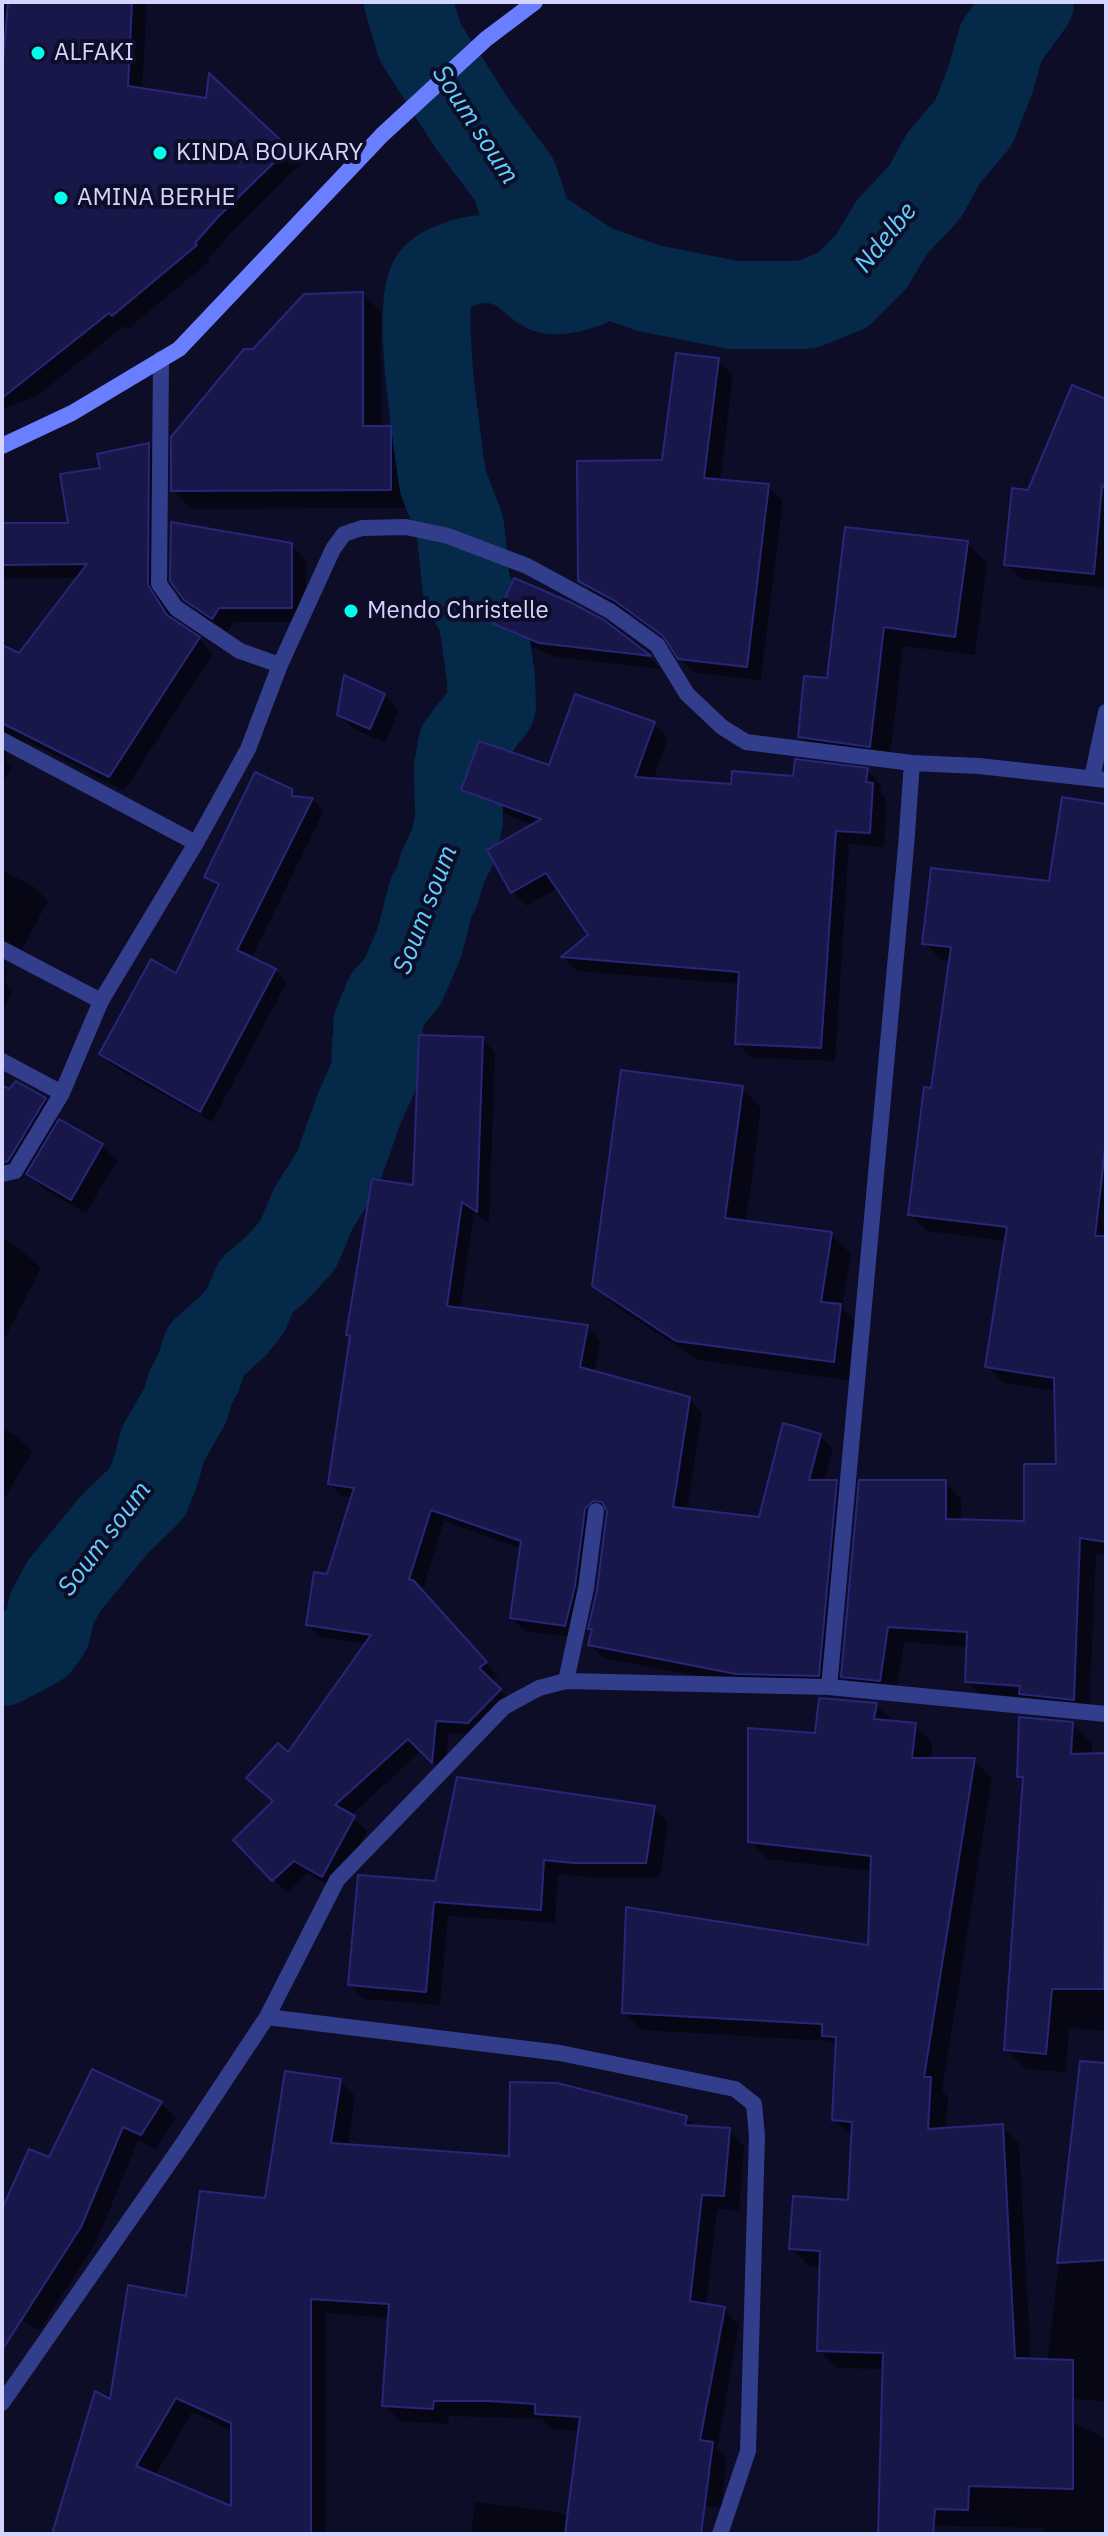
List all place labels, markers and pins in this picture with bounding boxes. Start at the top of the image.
place label: ALFAKI [54,39,134,67]
marker: ALFAKI [29,44,47,62]
place label: KINDA BOUKARY [176,139,363,167]
marker: KINDA BOUKARY [151,144,169,162]
place label: AMINA BERHE [77,184,235,212]
marker: AMINA BERHE [52,189,70,207]
place label: Mendo Christelle [367,597,549,625]
marker: Mendo Christelle [342,602,360,620]

